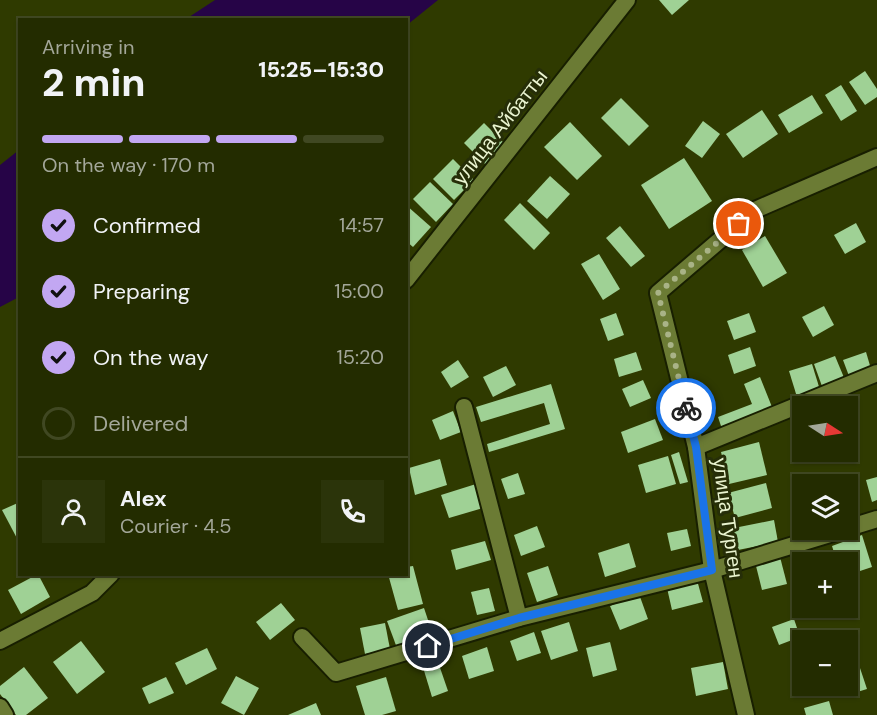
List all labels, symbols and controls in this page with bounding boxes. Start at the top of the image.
text: Arriving in [42,34,134,60]
text: 15:25–15:30 [258,55,384,84]
text: 2 min [42,57,146,108]
street label: улица Айбатты [447,64,553,190]
text: On the way · 170 m [42,152,215,178]
pin [713,198,764,249]
icon: bag [722,207,755,240]
icon: check [42,209,75,242]
text: Confirmed [93,211,201,240]
text: 14:57 [339,212,384,238]
icon: check [42,275,75,308]
text: Preparing [93,277,190,306]
text: 15:00 [334,278,384,304]
icon: check [42,341,75,374]
text: On the way [93,343,208,372]
text: 15:20 [337,344,384,370]
courier [656,378,716,438]
icon: bike [670,392,703,425]
north arrow [792,396,858,462]
map controls [792,396,858,696]
text: Delivered [93,409,188,438]
street label: улица Турген [707,456,749,580]
button: layers [792,474,858,540]
button: person [42,480,105,543]
button: phone [321,480,384,543]
text: Alex [120,484,167,513]
text: Courier · 4.5 [120,513,232,539]
button: + [792,552,858,618]
pin [402,620,453,671]
icon: home [411,629,444,662]
button: − [792,630,858,696]

